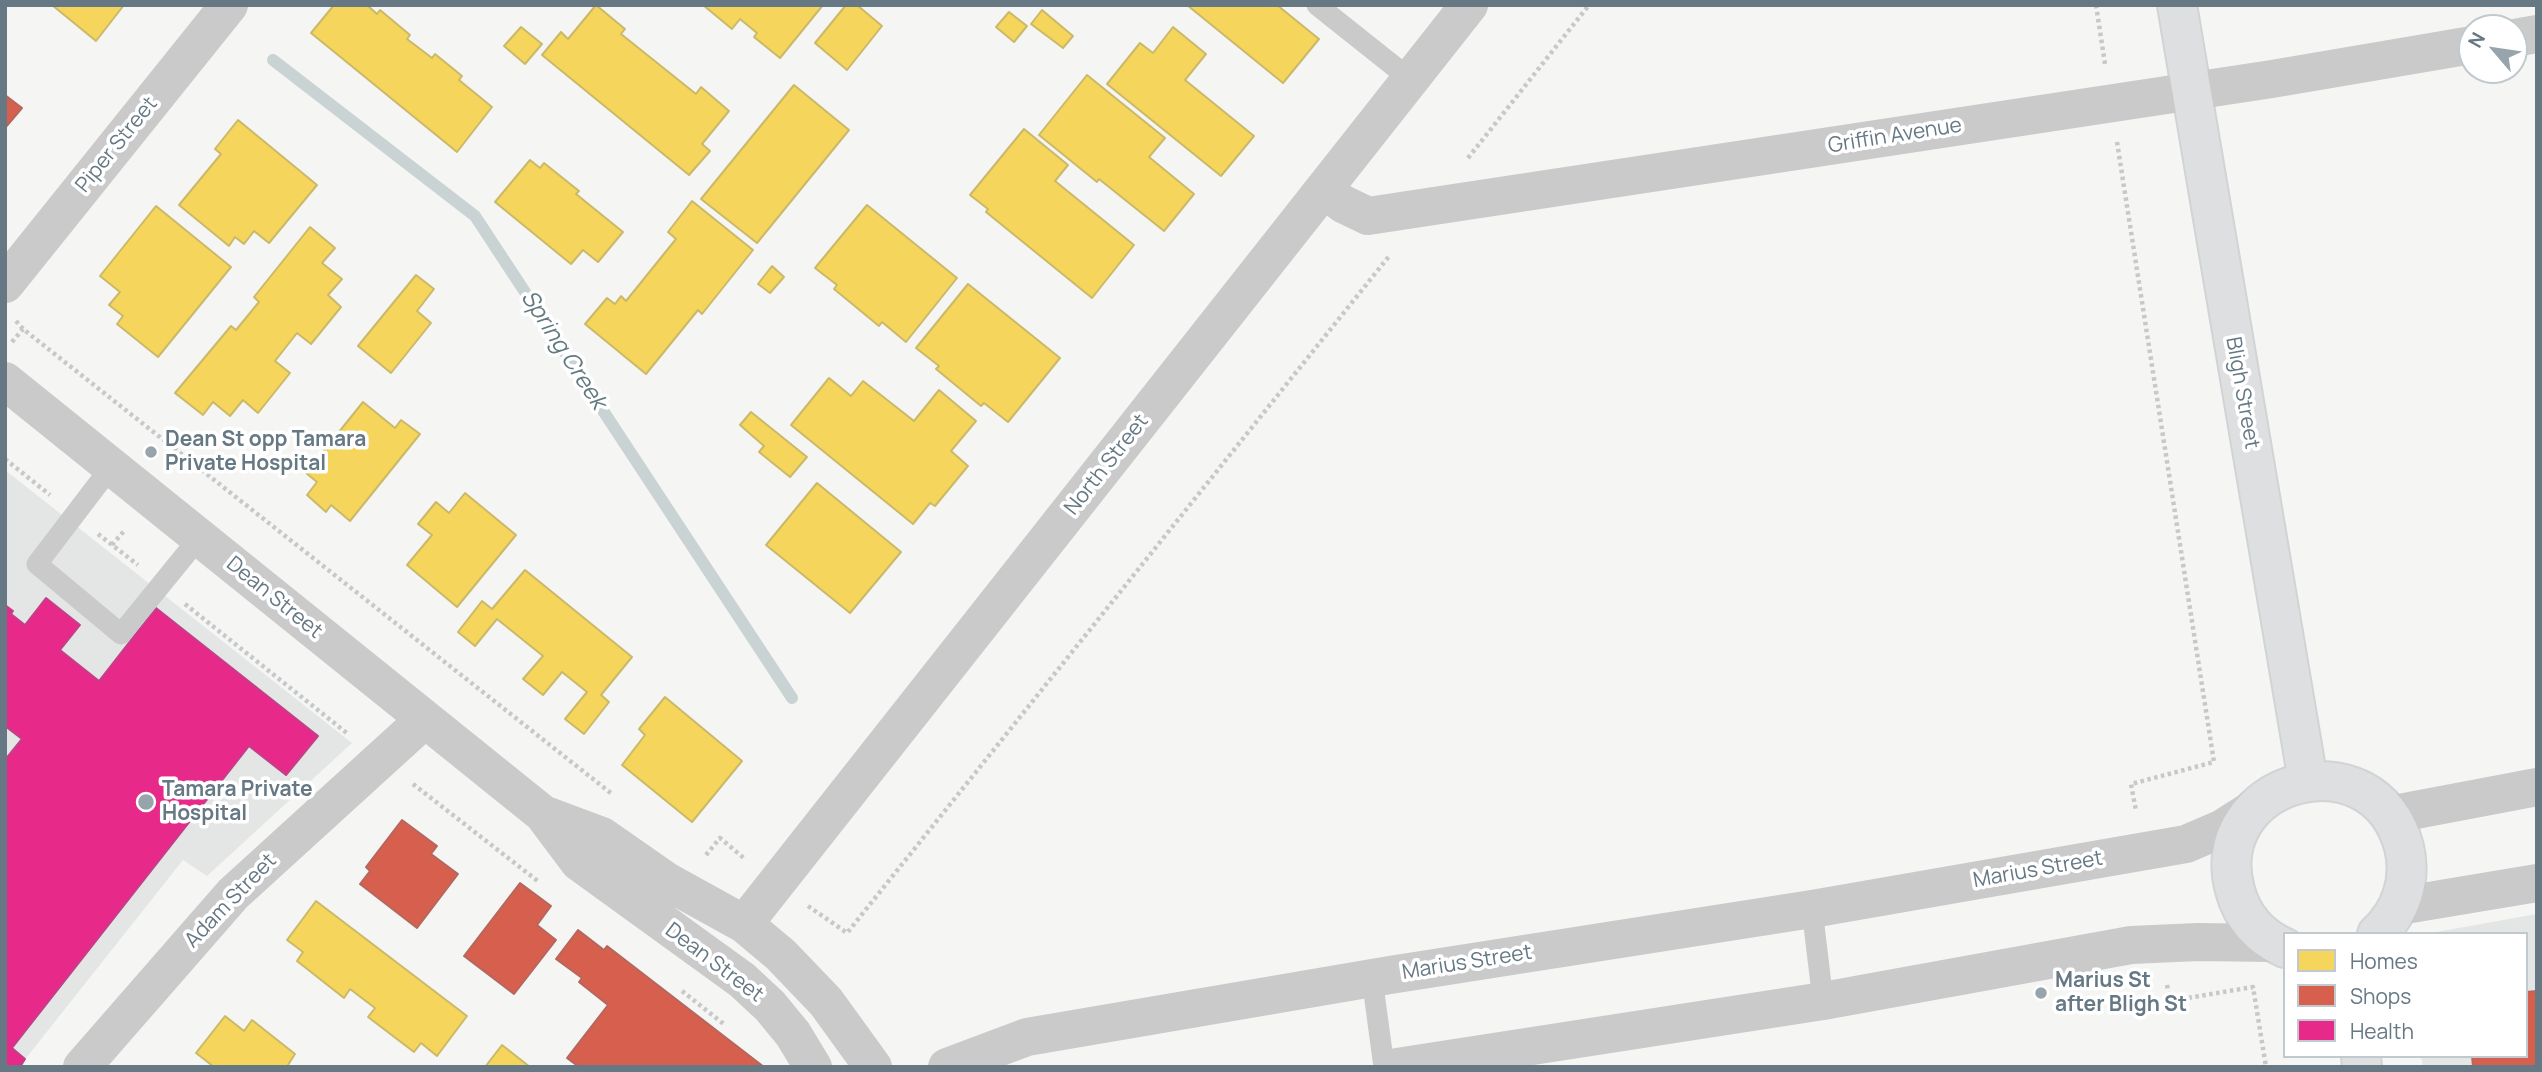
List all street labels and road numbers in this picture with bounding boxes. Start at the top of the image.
street label: Piper Street [71,92,163,198]
street label: Griffin Avenue [1826,113,1964,159]
street label: Bligh Street [2220,335,2264,451]
street label: North Street [1060,410,1154,520]
street label: Dean Street [221,552,327,644]
street label: Marius Street [1971,846,2105,894]
street label: Adam Street [180,849,282,953]
street label: Dean Street [660,918,768,1008]
street label: Marius Street [1400,940,1534,986]

